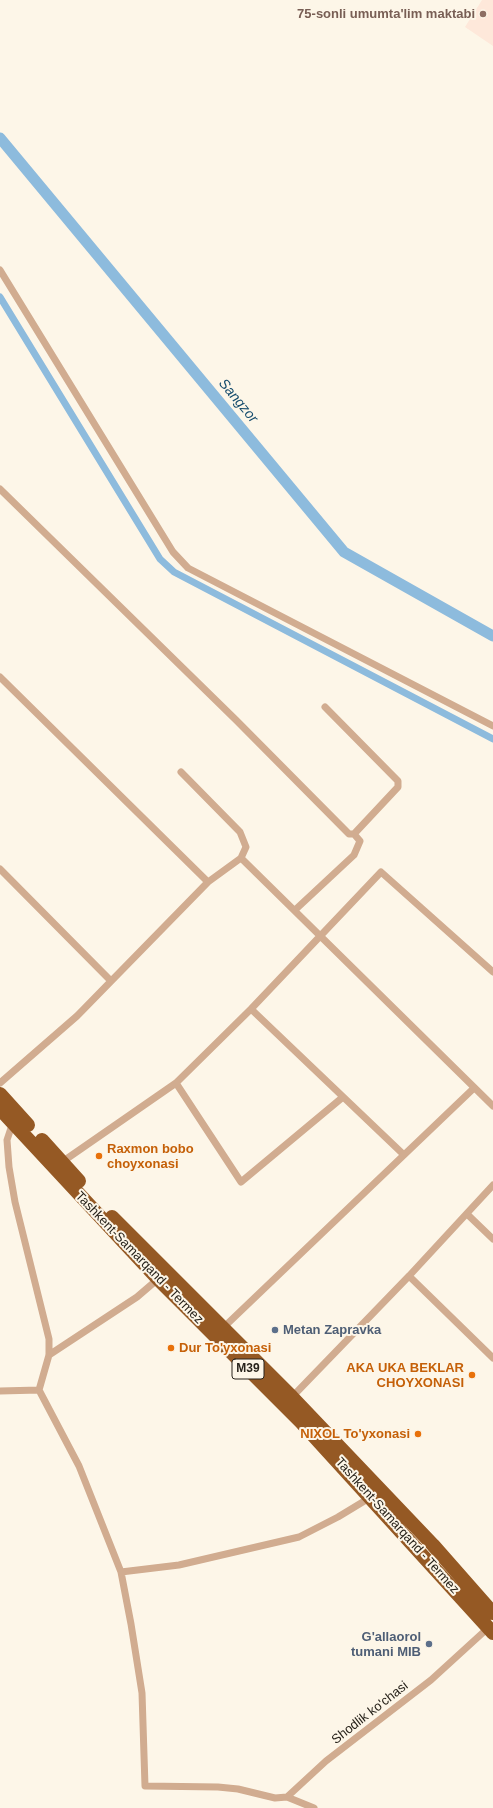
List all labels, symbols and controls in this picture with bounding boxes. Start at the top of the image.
place label: 75-sonli umumta'lim maktabi [297,6,475,22]
marker: 75-sonli umumta'lim maktabi [478,9,488,19]
water label: Sangzor [215,376,261,426]
place label: Raxmon bobo choyxonasi [107,1141,194,1172]
marker: Raxmon bobo choyxonasi [94,1151,104,1161]
street label: Tashkent-Samarqand - Termez [72,1189,206,1327]
place label: Metan Zapravka [283,1322,381,1338]
marker: Metan Zapravka [270,1325,280,1335]
place label: Dur To'yxonasi [179,1340,271,1356]
marker: Dur To'yxonasi [166,1343,176,1353]
road number: M39 [232,1359,264,1379]
place label: AKA UKA BEKLAR CHOYXONASI [346,1360,464,1391]
marker: AKA UKA BEKLAR CHOYXONASI [467,1370,477,1380]
place label: NIXOL To'yxonasi [300,1426,410,1442]
marker: NIXOL To'yxonasi [413,1429,423,1439]
street label: Tashkent-Samarqand - Termez [332,1455,462,1597]
place label: G'allaorol tumani MIB [351,1629,421,1660]
marker: G'allaorol tumani MIB [424,1639,434,1649]
street label: Shodlik ko'chasi [329,1678,411,1748]

